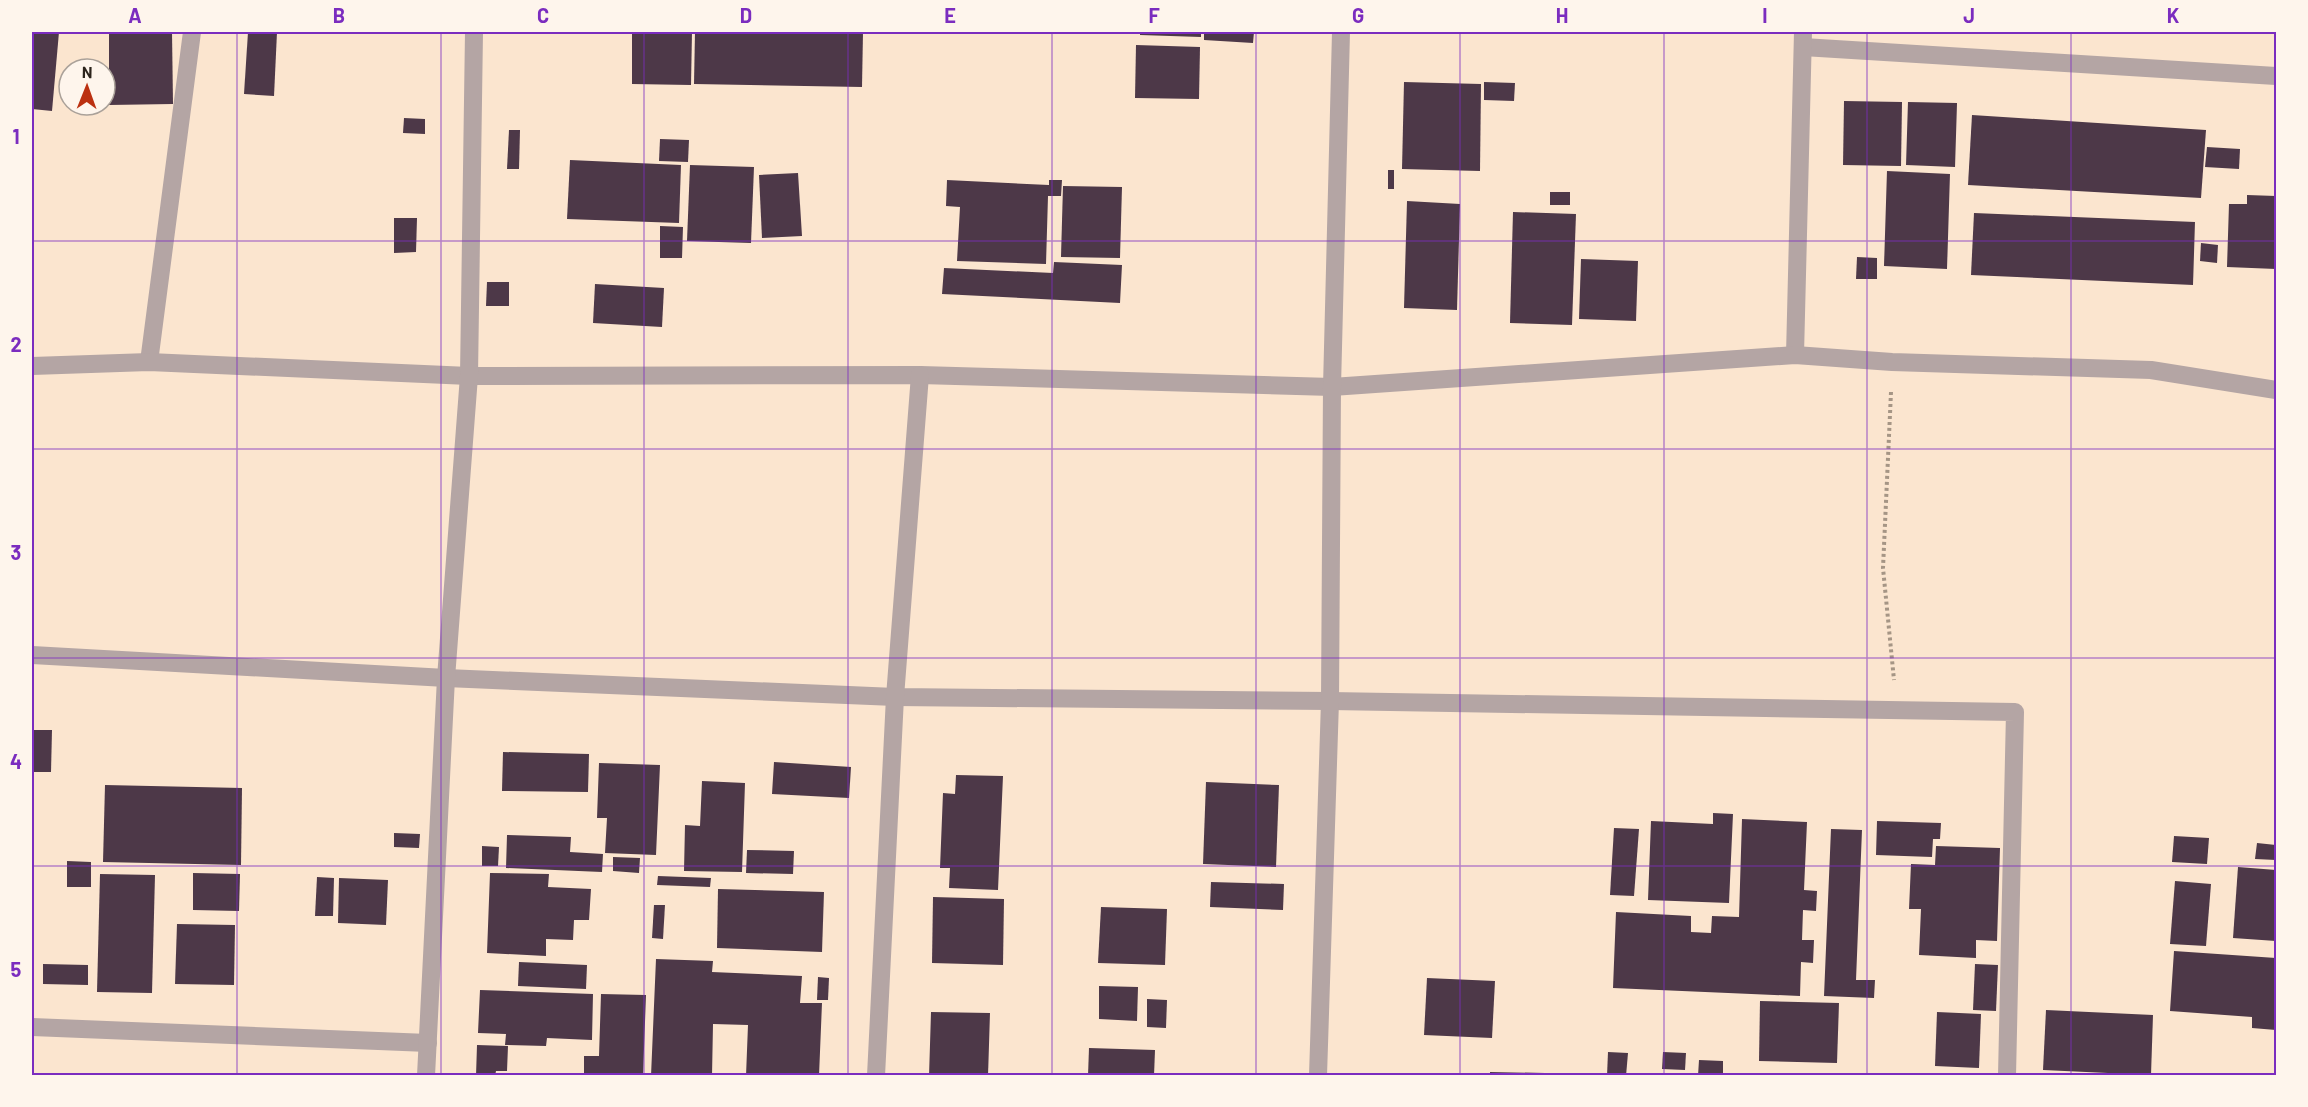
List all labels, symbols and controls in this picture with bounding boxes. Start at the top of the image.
text: A [128,3,142,27]
text: B [333,3,345,27]
text: C [537,3,549,27]
text: D [740,3,752,27]
text: E [944,3,956,27]
text: F [1148,3,1160,27]
text: G [1352,3,1364,27]
text: H [1556,3,1568,27]
text: I [1762,3,1768,27]
text: J [1963,3,1975,27]
text: K [2167,3,2180,27]
north arrow [57,57,117,117]
text: N [82,62,93,81]
text: 1 [12,124,20,148]
text: 2 [10,332,22,356]
text: 3 [11,540,21,564]
text: 4 [10,749,22,773]
text: 5 [11,957,22,981]

